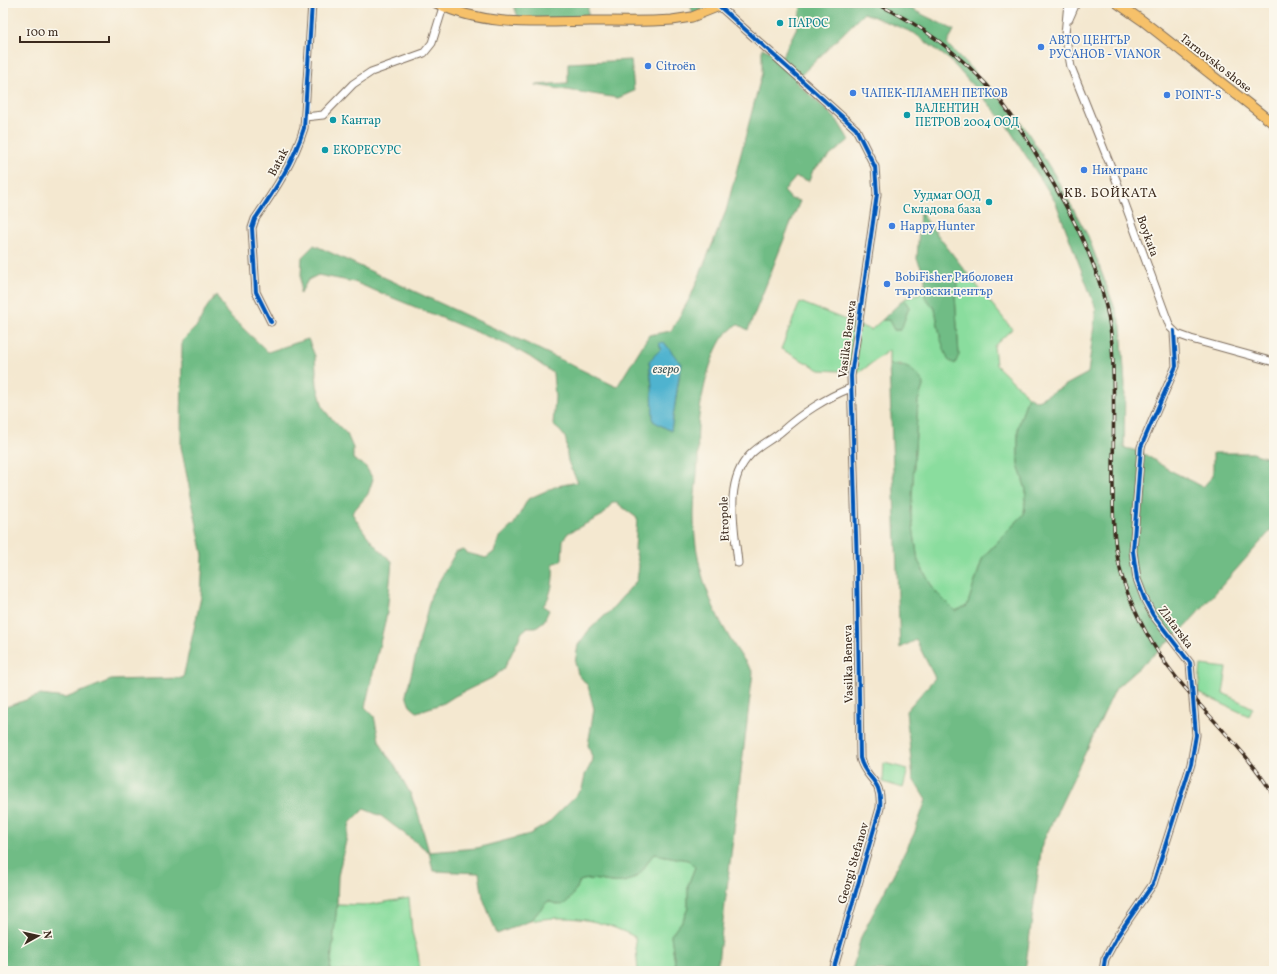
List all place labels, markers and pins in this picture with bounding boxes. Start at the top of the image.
place label: ПАРОС [788,16,829,32]
marker: ПАРОС [775,18,785,28]
place label: АВТО ЦЕНТЪР РУСАНОВ - VIANOR [1049,33,1161,63]
marker: АВТО ЦЕНТЪР РУСАНОВ - VIANOR [1036,42,1046,52]
place label: Citroën [656,59,696,75]
marker: Citroën [643,61,653,71]
place label: ЧАПЕК-ПЛАМЕН ПЕТКОВ [861,86,1008,102]
marker: ЧАПЕК-ПЛАМЕН ПЕТКОВ [848,88,858,98]
place label: POINT-S [1175,88,1222,104]
marker: POINT-S [1162,90,1172,100]
place label: ВАЛЕНТИН ПЕТРОВ 2004 ООД [915,101,1020,131]
marker: ВАЛЕНТИН ПЕТРОВ 2004 ООД [902,110,912,120]
place label: Кантар [341,113,381,129]
marker: Кантар [328,115,338,125]
place label: ЕКОРЕСУРС [333,143,402,159]
marker: ЕКОРЕСУРС [320,145,330,155]
place label: Нимтранс [1092,163,1148,179]
marker: Нимтранс [1079,165,1089,175]
place label: Уудмат ООД Складова база [903,188,981,218]
marker: Уудмат ООД Складова база [984,197,994,207]
place label: Happy Hunter [900,219,975,235]
marker: Happy Hunter [887,221,897,231]
place label: BobiFisher Риболовен търговски център [895,270,1013,300]
marker: BobiFisher Риболовен търговски център [882,279,892,289]

